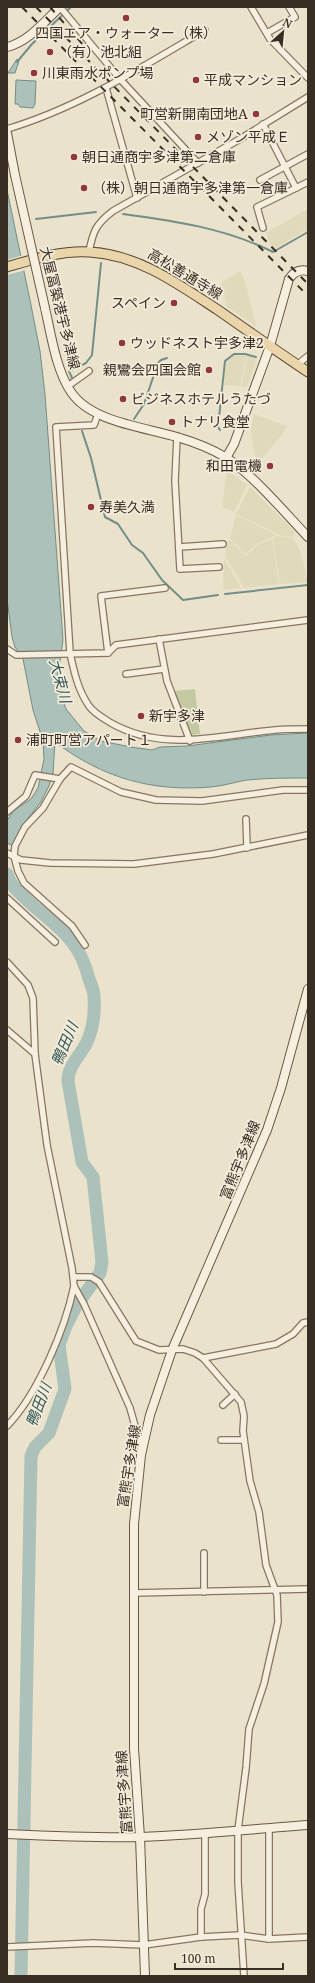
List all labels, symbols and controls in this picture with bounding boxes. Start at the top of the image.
north arrow [263,12,303,52]
marker: 四国エア・ウォーター（株） [121,13,131,23]
text: N [280,14,295,31]
place label: 四国エア・ウォーター（株） [35,23,217,42]
place label: （有）池北組 [58,42,142,61]
marker: （有）池北組 [45,47,55,57]
place label: 川東雨水ポンプ場 [42,63,154,82]
marker: 川東雨水ポンプ場 [29,68,39,78]
place label: 平成マンション [204,70,302,89]
marker: 平成マンション [191,75,201,85]
place label: 町営新開南団地A [140,104,248,123]
marker: 町営新開南団地A [251,109,261,119]
place label: メゾン平成Ｅ [206,127,290,146]
marker: メゾン平成Ｅ [193,132,203,142]
place label: 朝日通商宇多津第二倉庫 [82,147,236,166]
marker: 朝日通商宇多津第二倉庫 [69,152,79,162]
place label: （株）朝日通商宇多津第一倉庫 [92,178,288,197]
marker: （株）朝日通商宇多津第一倉庫 [79,183,89,193]
street label: 大屋冨築港宇多津線 [36,244,85,371]
street label: 高松善通寺線 [144,244,226,303]
place label: スペイン [111,293,166,312]
marker: スペイン [169,298,179,308]
place label: ウッドネスト宇多津2 [130,333,264,352]
marker: ウッドネスト宇多津2 [117,338,127,348]
place label: 親鸞会四国会館 [103,360,201,379]
marker: 親鸞会四国会館 [204,365,214,375]
place label: ビジネスホテルうたづ [131,389,271,408]
marker: ビジネスホテルうたづ [118,394,128,404]
place label: トナリ食堂 [180,412,250,431]
marker: トナリ食堂 [167,417,177,427]
place label: 和田電機 [206,456,262,475]
marker: 和田電機 [265,461,275,471]
place label: 寿美久満 [99,497,155,516]
marker: 寿美久満 [86,502,96,512]
water label: 大束川 [45,656,77,707]
place label: 新宇多津 [149,706,205,725]
marker: 新宇多津 [136,711,146,721]
place label: 浦町町営アパート１ [26,730,152,749]
marker: 浦町町営アパート１ [13,735,23,745]
water label: 鴨田川 [46,1017,83,1068]
street label: 富熊宇多津線 [215,1117,264,1202]
water label: 鴨田川 [21,1378,56,1429]
street label: 富熊宇多津線 [113,1423,144,1509]
street label: 富熊宇多津線 [111,1749,136,1835]
scale bar [175,1945,283,1971]
text: 100 m [181,1950,216,1967]

